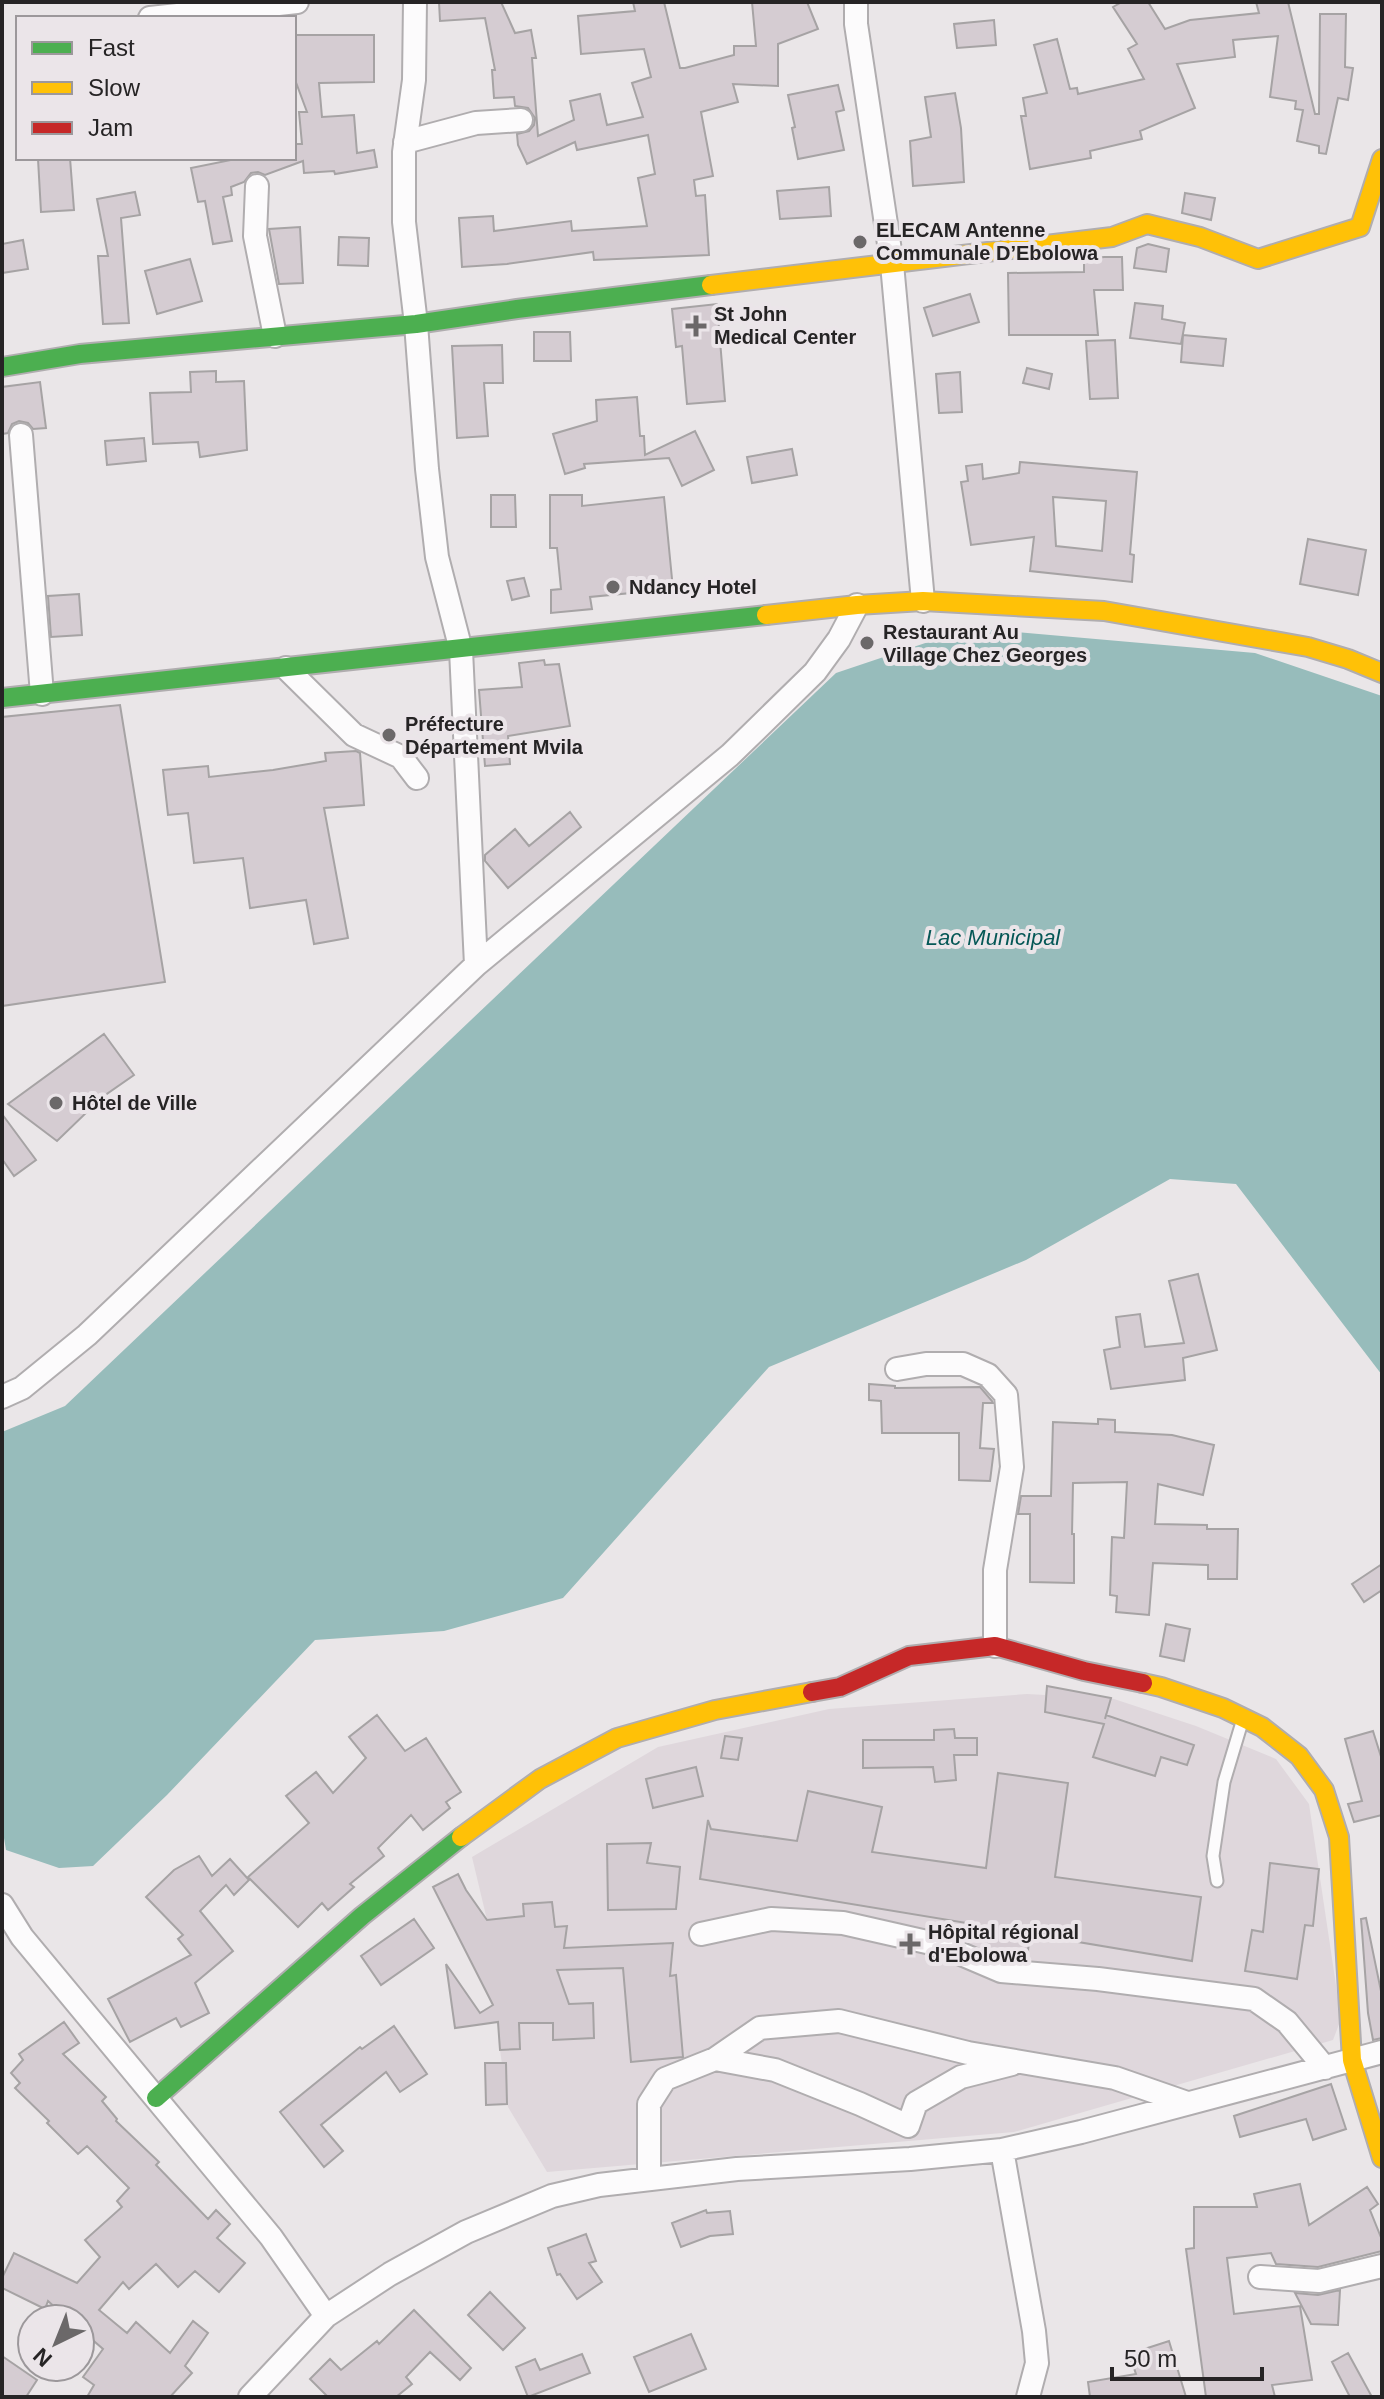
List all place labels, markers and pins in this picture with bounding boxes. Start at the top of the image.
place label: ELECAM Antenne Communale D’Ebolowa [876,219,1099,264]
marker: ELECAM Antenne Communale D’Ebolowa [851,233,869,251]
place label: St John Medical Center [714,303,856,348]
marker: St John Medical Center [685,315,707,337]
place label: Ndancy Hotel [629,576,757,598]
marker: Ndancy Hotel [604,578,622,596]
place label: Restaurant Au Village Chez Georges [883,621,1087,666]
marker: Restaurant Au Village Chez Georges [858,634,876,652]
place label: Préfecture Département Mvila [405,713,584,758]
marker: Préfecture Département Mvila [380,726,398,744]
place label: Hôtel de Ville [72,1092,197,1114]
marker: Hôtel de Ville [47,1094,65,1112]
place label: Hôpital régional d'Ebolowa [928,1921,1079,1966]
marker: Hôpital régional d'Ebolowa [899,1933,921,1955]

